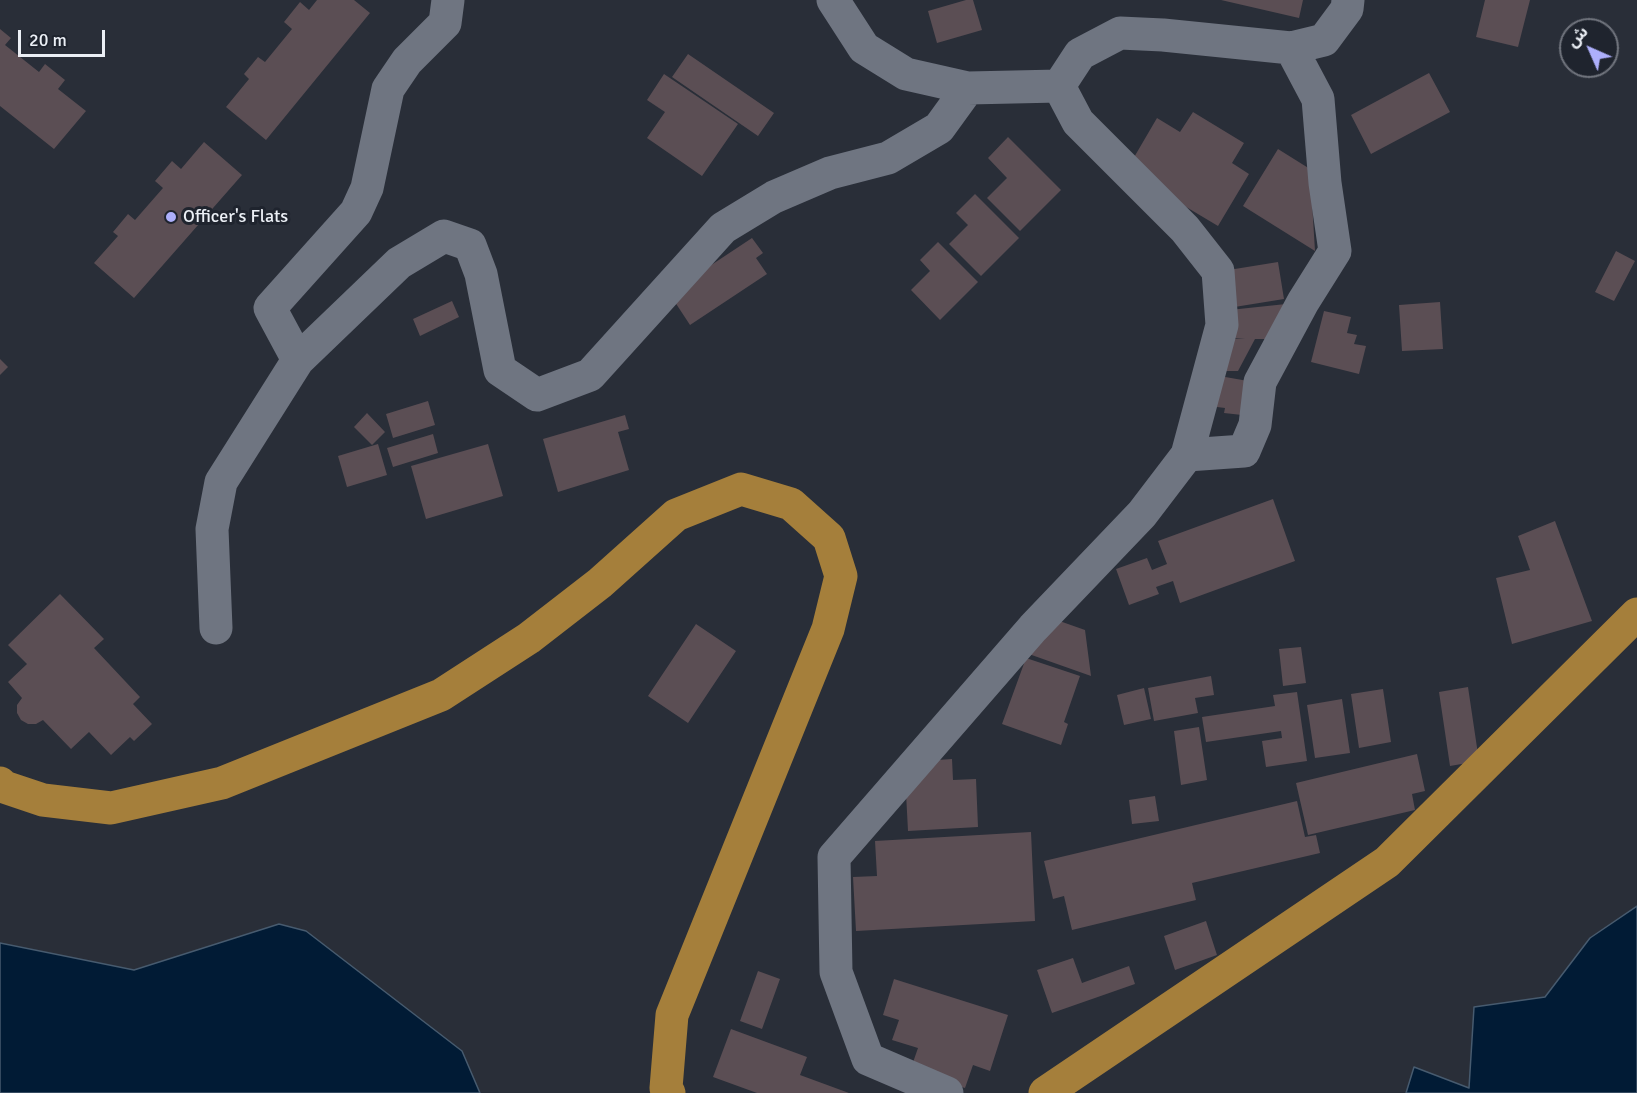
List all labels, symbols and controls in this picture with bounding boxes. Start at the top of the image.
scale bar [21,18,108,56]
north arrow [1559,18,1619,78]
text: ش [1563,22,1593,52]
text: 20 m [29,29,67,51]
place label: Officer's Flats [183,206,288,228]
marker: Officer's Flats [164,210,178,224]

